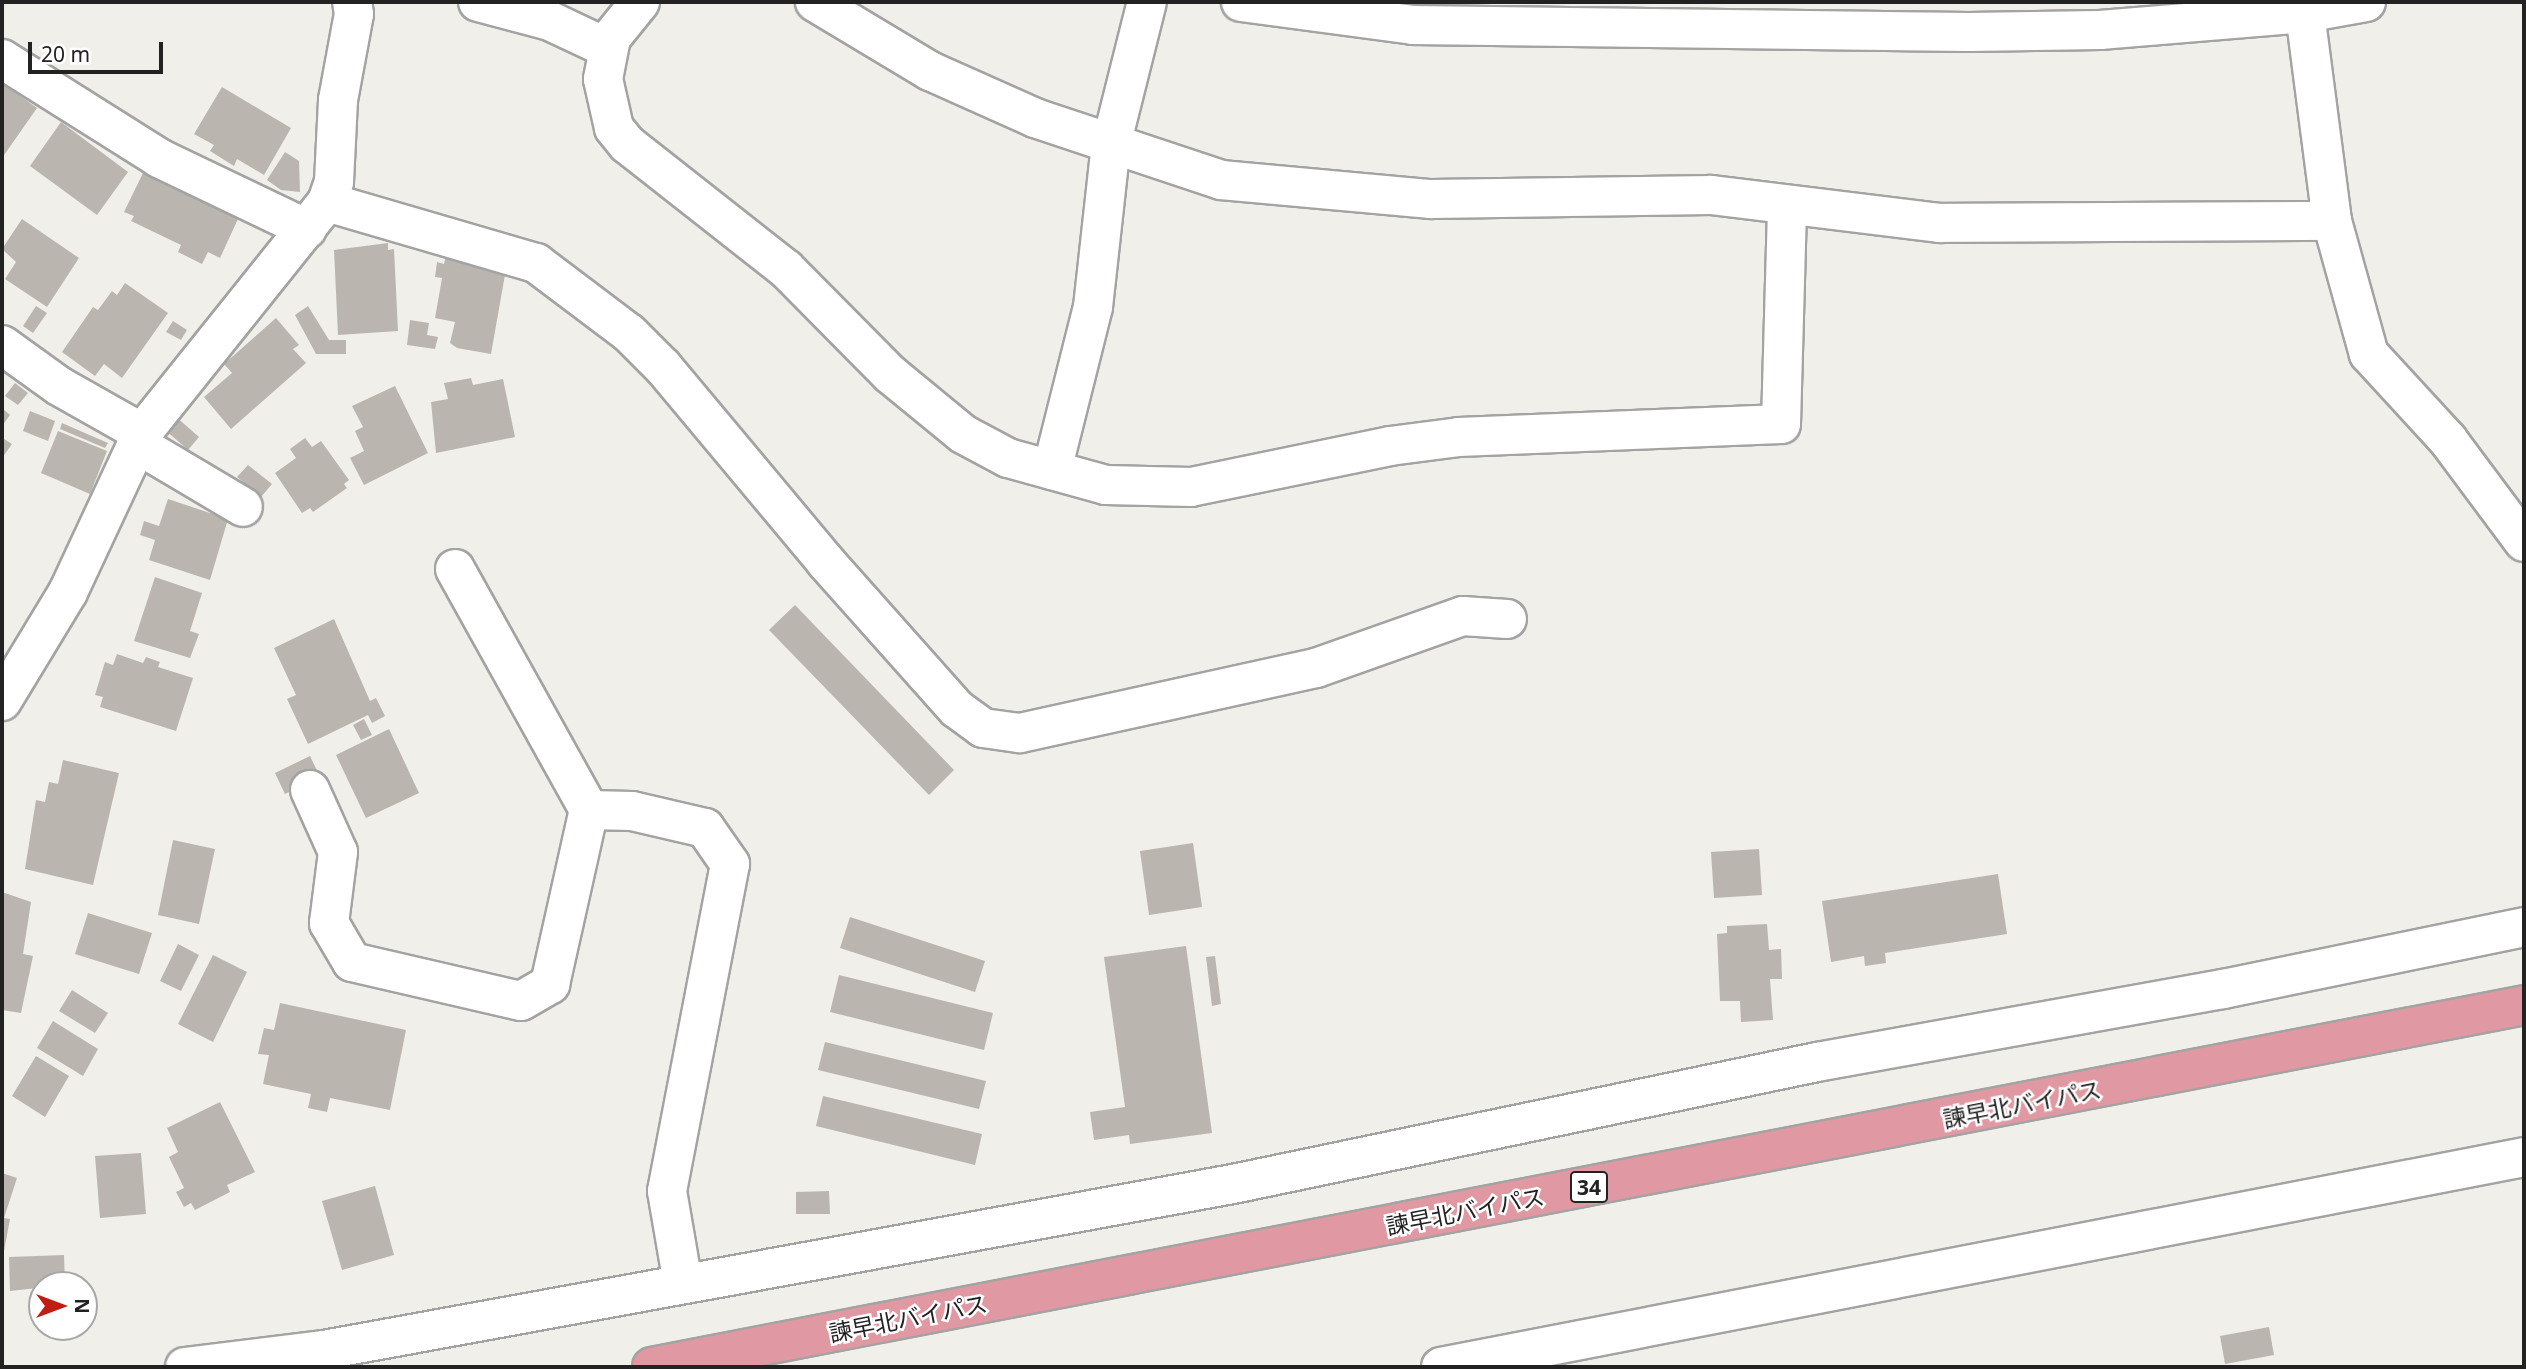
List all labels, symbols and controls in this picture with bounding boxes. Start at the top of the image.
scale bar [32,28,166,72]
text: 20 m [41,40,90,68]
street label: 諫早北バイパス [1940,1075,2104,1133]
road number: 34 [1570,1170,1608,1204]
street label: 諫早北バイパス [1383,1182,1547,1240]
north arrow [28,1271,98,1341]
street label: 諫早北バイパス [826,1289,990,1347]
text: N [69,1298,95,1314]

